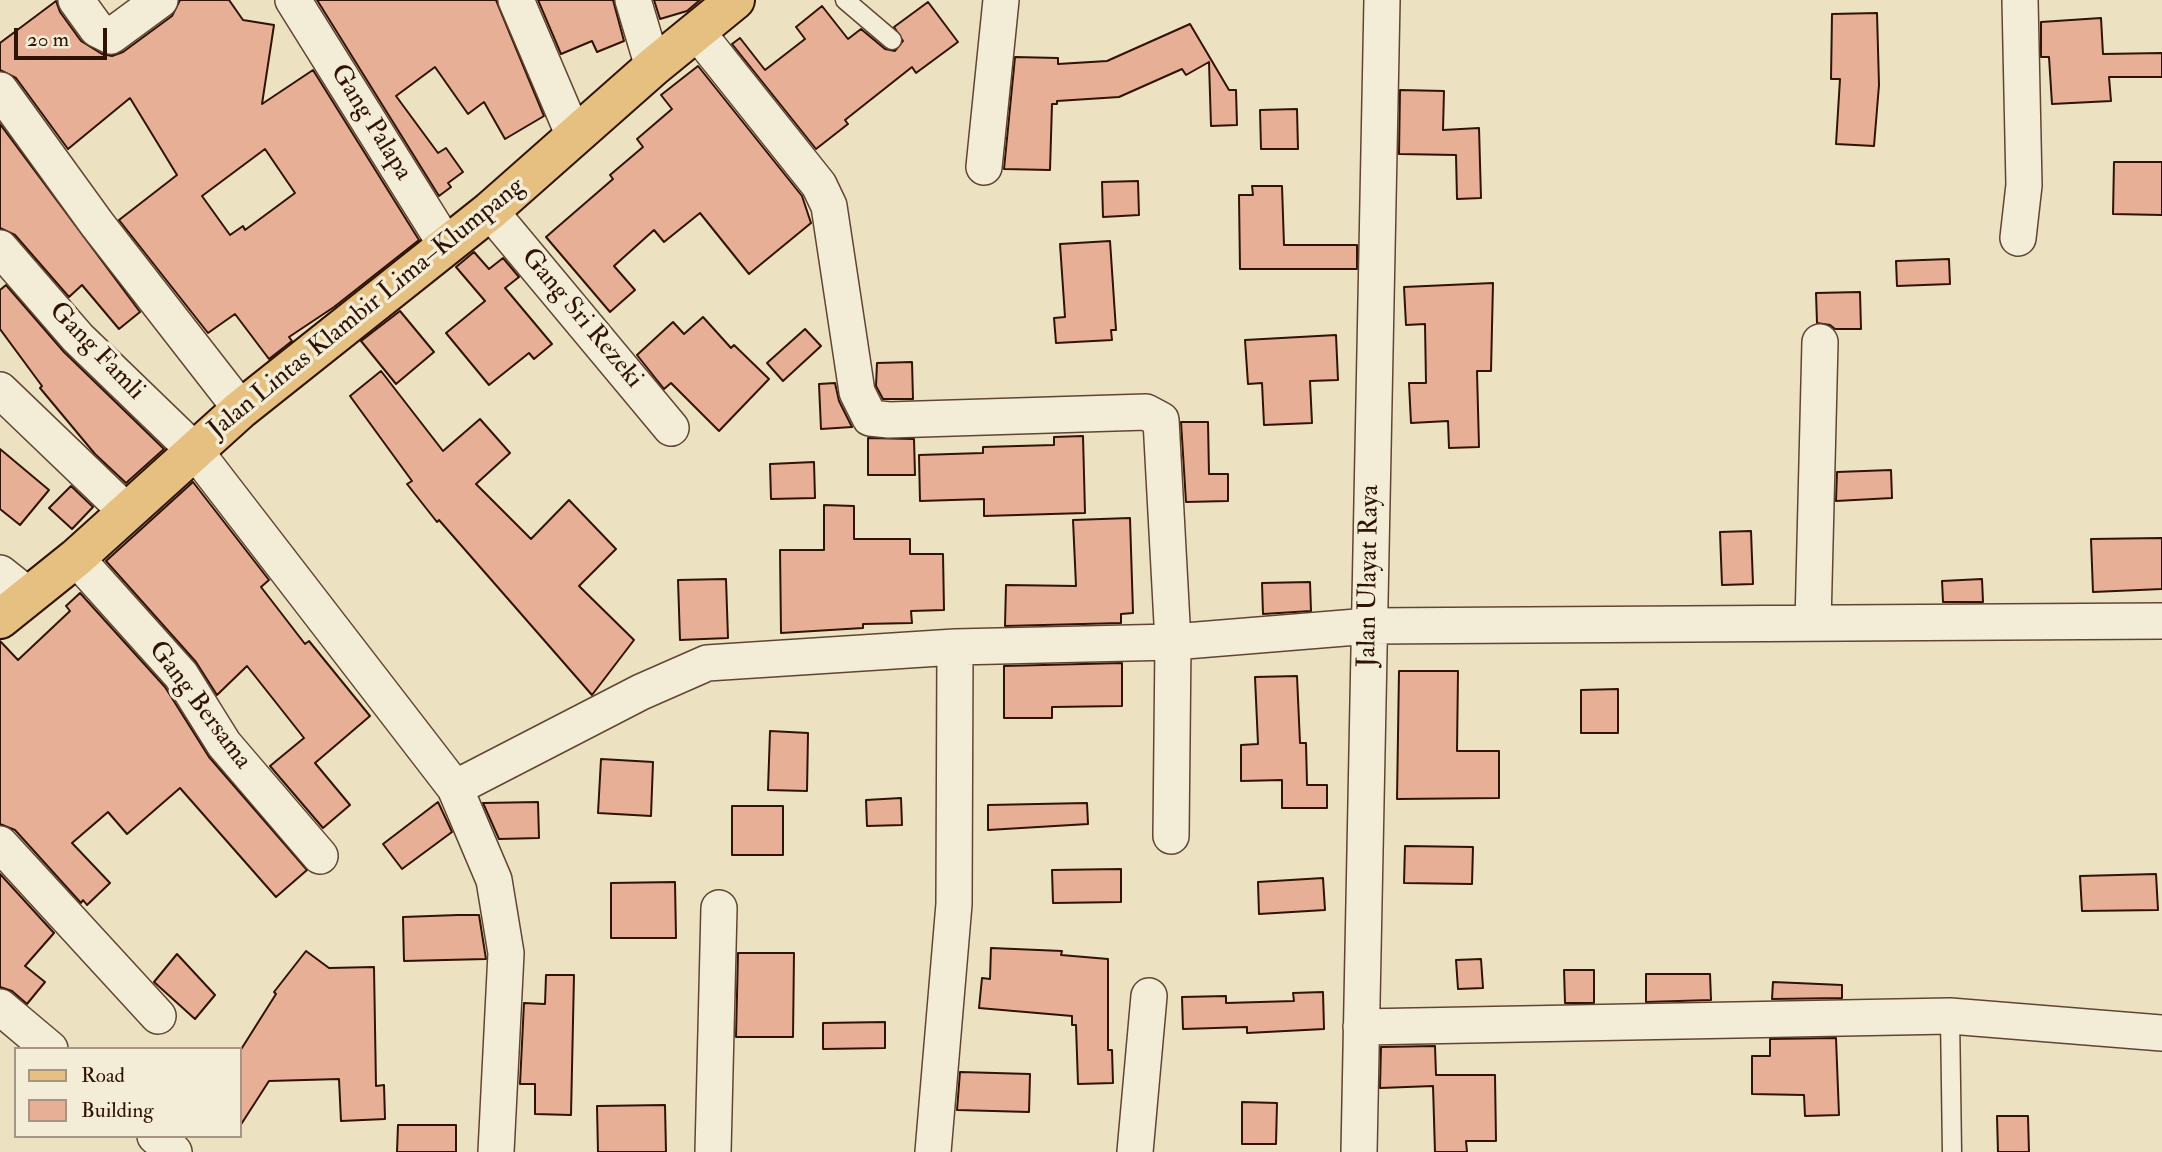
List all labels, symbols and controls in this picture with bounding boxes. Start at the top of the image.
scale bar [18,14,110,58]
text: 20 m [27,26,69,53]
street label: Gang Palapa [322,59,418,187]
street label: Jalan Lintas Klambir Lima–Klumpang [203,172,531,446]
street label: Gang Sri Rezeki [514,243,648,395]
street label: Gang Famli [42,296,150,408]
street label: Jalan Ulayat Raya [1353,484,1387,668]
street label: Gang Bersama [141,636,257,776]
legend [14,1047,242,1138]
text: Road [81,1062,125,1089]
text: Building [81,1097,154,1124]

